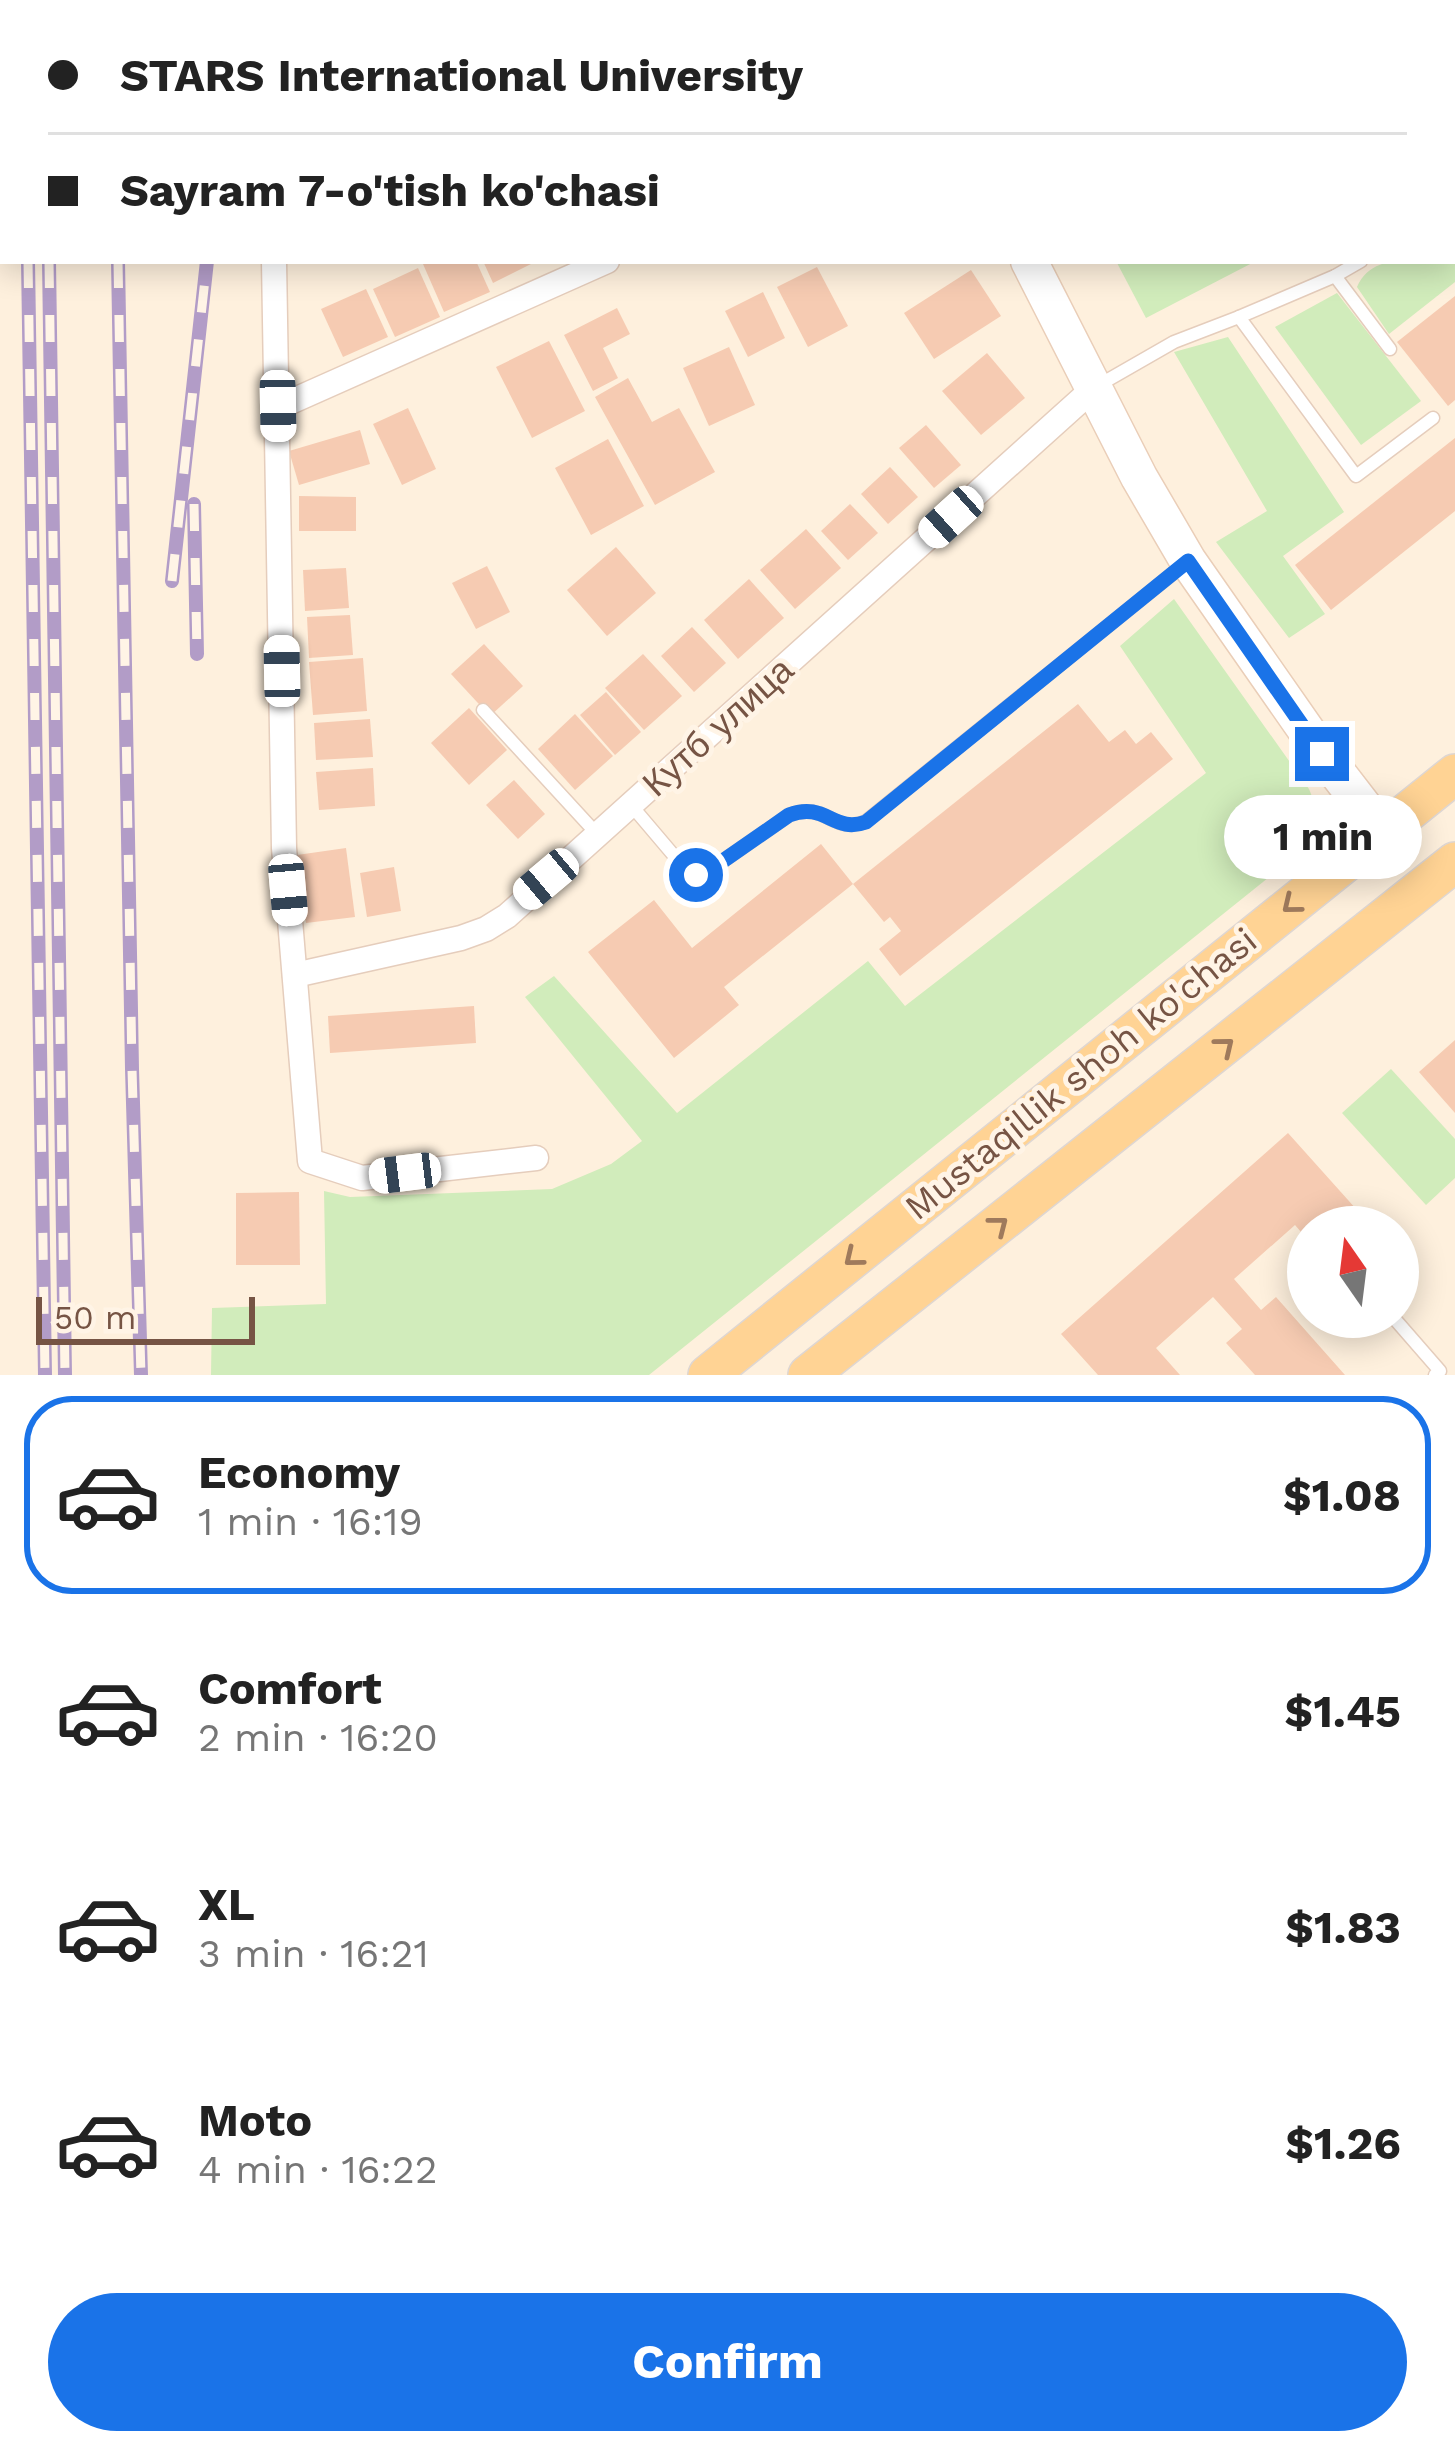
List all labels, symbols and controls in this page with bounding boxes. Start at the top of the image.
text: STARS International University [120,49,803,102]
text: Sayram 7-o'tish ko'chasi [120,164,660,217]
car [259,370,297,442]
car [912,480,990,554]
car [263,635,301,707]
street label: Кутб улица [634,648,802,805]
route end [1295,727,1349,781]
callout: 1 min [1223,796,1421,880]
text: 1 min [1273,814,1373,859]
car [507,842,585,916]
route start [669,848,723,902]
car [267,853,309,927]
one-way arrow [1283,891,1305,912]
street label: Mustaqillik shoh ko'chasi [897,919,1265,1229]
one-way arrow [1211,1039,1233,1060]
car [367,1151,443,1195]
north arrow [1287,1206,1419,1338]
map controls [1287,1206,1419,1338]
one-way arrow [986,1218,1008,1239]
one-way arrow [845,1243,867,1265]
scale bar [36,1291,255,1344]
text: 50 m [54,1298,136,1337]
icon: car [54,1441,162,1549]
text: Economy [198,1446,400,1499]
text: $1.08 [1283,1469,1401,1522]
text: 1 min · 16:19 [198,1499,423,1544]
icon: car [54,1657,162,1765]
text: Comfort [198,1662,382,1715]
text: $1.45 [1285,1685,1401,1738]
text: 2 min · 16:20 [198,1715,438,1760]
icon: car [54,1873,162,1981]
text: XL [198,1878,255,1931]
text: $1.83 [1285,1901,1401,1954]
text: 3 min · 16:21 [198,1931,429,1976]
icon: car [54,2089,162,2197]
text: Moto [198,2094,312,2147]
text: $1.26 [1285,2117,1401,2170]
text: 4 min · 16:22 [198,2147,437,2192]
button: Confirm [48,2293,1407,2431]

